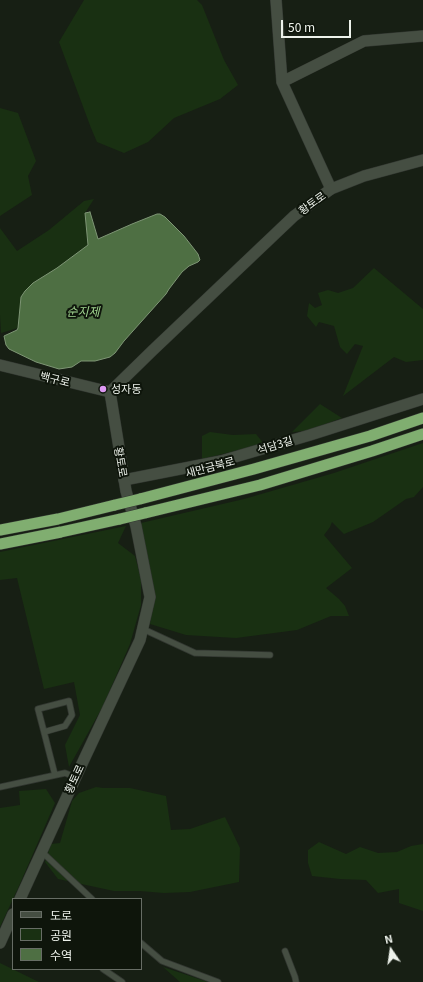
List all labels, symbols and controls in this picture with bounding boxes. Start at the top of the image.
scale bar [283,12,353,38]
text: 50 m [288,18,315,35]
street label: 황토로 [296,189,328,217]
water label: 순지제 [66,304,100,318]
street label: 백구로 [39,369,71,389]
place label: 성자동 [111,382,141,396]
marker: 성자동 [98,384,108,394]
street label: 석담3길 [256,433,294,457]
street label: 황토로 [112,446,130,478]
street label: 새만금북로 [184,454,236,480]
street label: 황토로 [62,762,86,796]
legend [12,898,142,970]
text: 도로 [50,906,72,923]
text: 공원 [50,926,72,943]
north arrow [371,930,411,970]
text: N [382,930,394,947]
text: 수역 [50,946,72,963]

